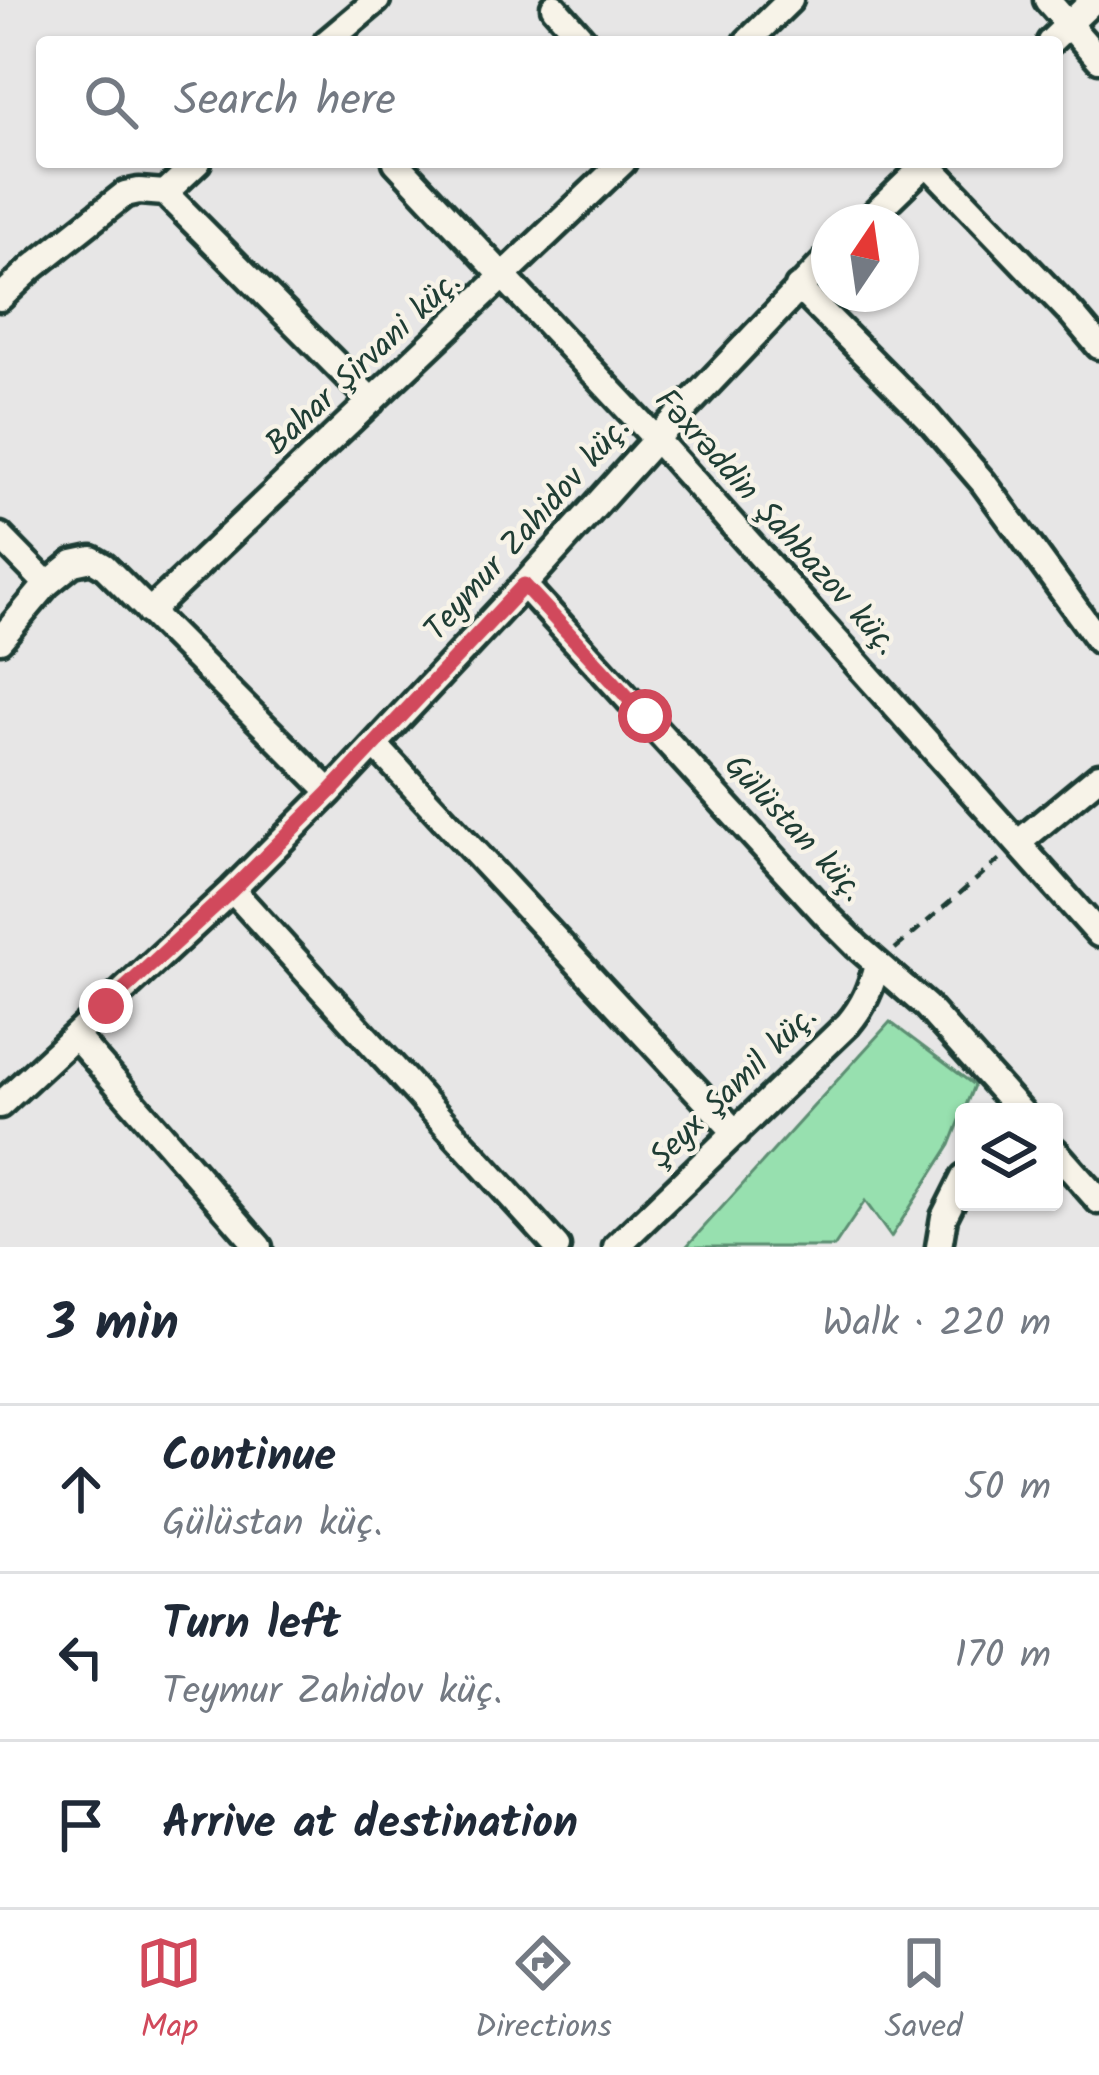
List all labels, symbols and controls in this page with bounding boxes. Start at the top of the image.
search box [36,36,1063,168]
text: Search here [174,66,396,138]
icon: search [78,69,144,135]
north arrow [811,204,919,312]
street label: Bahar Şirvani küç. [254,259,474,469]
street label: Fəxrəddin Şahbazov küç. [640,377,910,669]
street label: Teymur Zahidov küç. [412,405,644,655]
route start [618,689,672,743]
street label: Gülüstan küç. [710,743,876,915]
route end [79,979,133,1033]
street label: Şeyx Şamil küç. [637,993,831,1183]
map controls [955,1103,1063,1211]
button: layers [955,1103,1063,1211]
text: 3 min [48,1285,179,1366]
text: Walk · 220 m [822,1294,1051,1356]
text: Continue [162,1422,336,1494]
icon: ahead [48,1456,114,1522]
text: 50 m [964,1458,1051,1520]
text: Gülüstan küç. [162,1494,383,1556]
text: Turn left [162,1590,341,1662]
icon: left [48,1624,114,1690]
text: 170 m [955,1626,1051,1688]
text: Teymur Zahidov küç. [162,1662,503,1724]
text: Arrive at destination [162,1789,578,1861]
icon: arrive [48,1792,114,1858]
tab: Map [136,1930,202,2055]
tab: Directions [475,1930,612,2055]
tab: Saved [884,1930,963,2055]

